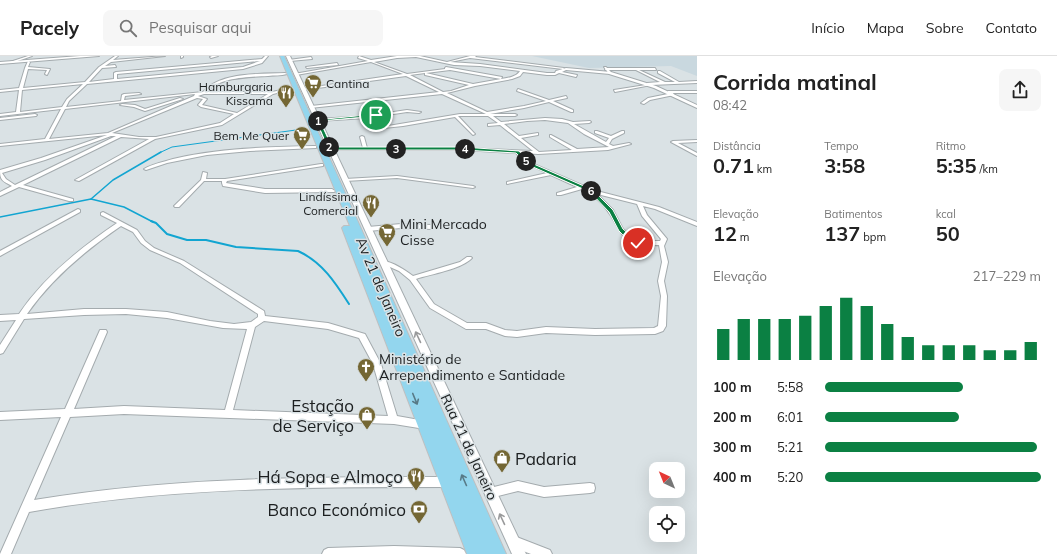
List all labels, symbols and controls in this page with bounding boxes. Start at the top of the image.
search box [103,10,383,46]
text: Pacely [20,16,79,40]
icon: search [117,17,139,39]
text: Pesquisar aqui [149,18,251,37]
text: Início [811,19,845,37]
text: Mapa [867,19,904,37]
text: Sobre [926,19,964,37]
text: Contato [986,19,1037,37]
text: Corrida matinal [713,68,877,96]
button: share [999,69,1041,111]
supermarket icon: Cantina [303,73,323,98]
place label: Cantina [326,76,370,91]
place label: Hamburgaria Kissama [199,79,273,108]
restaurant icon: Hamburgaria Kissama [276,83,296,108]
text: 08:42 [713,97,747,113]
pin [359,98,393,132]
icon: arrive [365,104,387,126]
pin: 1 [308,111,328,131]
text: 1 [315,114,321,128]
supermarket icon: Bem Me Quer [292,125,312,150]
place label: Bem Me Quer [214,128,290,143]
pin: 2 [319,137,339,157]
pin: 3 [386,139,406,159]
pin: 4 [455,139,475,159]
text: Distância [713,139,761,153]
text: Tempo [824,139,859,153]
text: Ritmo [936,139,966,153]
text: 2 [326,140,332,154]
text: 3 [393,142,399,156]
text: 4 [462,142,468,156]
pin: 5 [516,151,536,171]
text: 0.71 [713,153,754,178]
text: 3:58 [824,153,865,178]
text: 5:35 [936,153,977,178]
text: 5 [523,154,529,168]
text: km [754,162,772,176]
text: /km [977,162,998,176]
pin: 6 [581,181,601,201]
text: 6 [588,184,594,198]
place label: Lindíssima Comercial [299,189,358,218]
restaurant icon: Lindíssima Comercial [361,193,381,218]
text: Elevação [713,207,759,221]
text: Batimentos [824,207,883,221]
text: kcal [936,207,956,221]
place label: Mini Mercado Cisse [400,215,487,249]
text: 12 [713,221,737,246]
text: 137 [824,221,860,246]
text: 50 [936,221,960,246]
supermarket icon: Mini Mercado Cisse [377,222,397,247]
pin [621,226,655,260]
text: m [737,230,750,244]
text: bpm [860,230,886,244]
icon: check [627,232,649,254]
street label: Av 21 de Janeiro [352,235,410,339]
text: Elevação [713,268,767,284]
text: 217–229 m [973,268,1041,284]
one-way arrow [414,332,421,344]
place label: Ministério de Arrependimento e Santidade [379,350,565,384]
church icon: Ministério de Arrependimento e Santidade [356,357,376,382]
text: 100 m [713,379,752,395]
text: 5:58 [777,379,803,395]
street label: Rua 21 de Janeiro [437,391,501,503]
one-way arrow [412,393,419,405]
place label: Estação de Serviço [273,395,354,436]
shop icon: Estação de Serviço [357,405,377,430]
text: 200 m [713,409,752,425]
text: 6:01 [777,409,803,425]
text: 300 m [713,439,752,455]
text: 5:21 [777,439,803,455]
shop icon: Padaria [492,448,512,473]
place label: Padaria [515,448,577,469]
north arrow [649,462,685,498]
map controls [649,462,685,542]
place label: Há Sopa e Almoço [257,466,403,487]
restaurant icon: Há Sopa e Almoço [406,466,426,491]
text: 400 m [713,469,752,485]
text: 5:20 [777,469,803,485]
one-way arrow [459,474,467,486]
place label: Banco Económico [267,499,406,520]
bank icon: Banco Económico [409,499,429,524]
button: locate [649,506,685,542]
one-way arrow [498,513,505,525]

